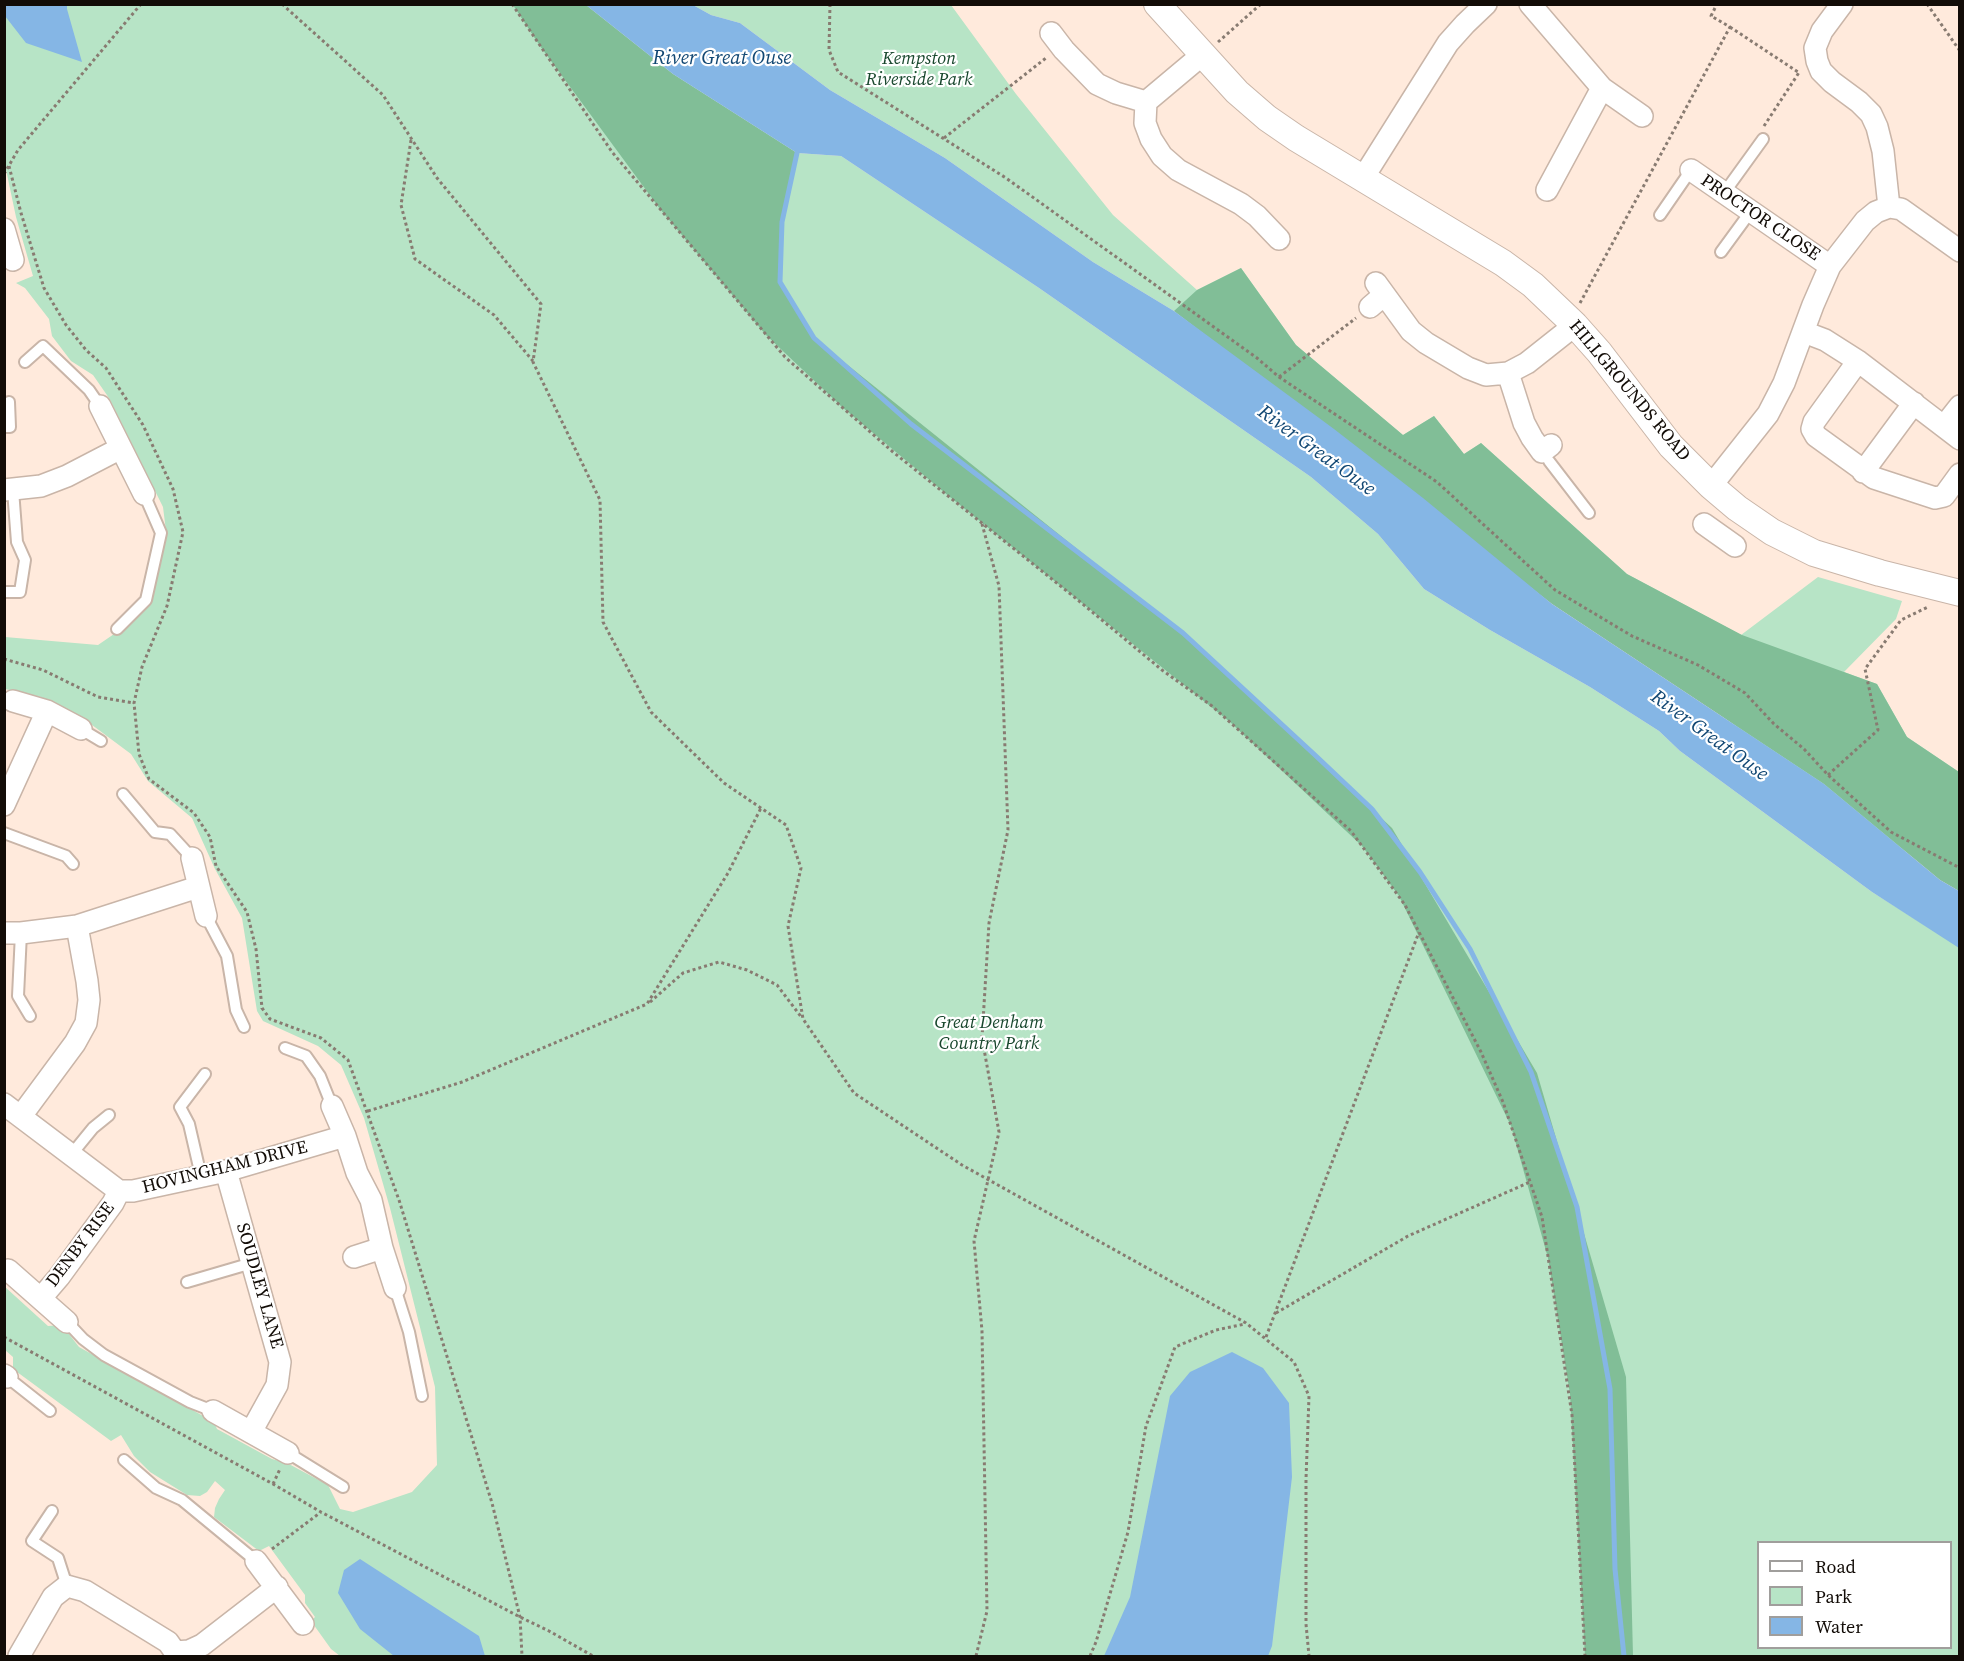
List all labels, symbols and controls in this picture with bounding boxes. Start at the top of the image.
water label: River Great Ouse [652,47,792,71]
park label: Kempston Riverside Park [866,48,972,90]
street label: PROCTOR CLOSE [1696,170,1824,266]
street label: HILLGROUNDS ROAD [1564,316,1694,466]
water label: River Great Ouse [1253,400,1379,502]
water label: River Great Ouse [1646,685,1772,787]
park label: Great Denham Country Park [934,1012,1044,1054]
street label: HOVINGHAM DRIVE [140,1137,310,1199]
street label: DENBY RISE [42,1198,120,1292]
street label: SOUDLEY LANE [231,1221,287,1351]
legend [1757,1541,1952,1649]
text: Road [1815,1554,1856,1579]
text: Park [1815,1584,1852,1609]
text: Water [1815,1614,1863,1639]

